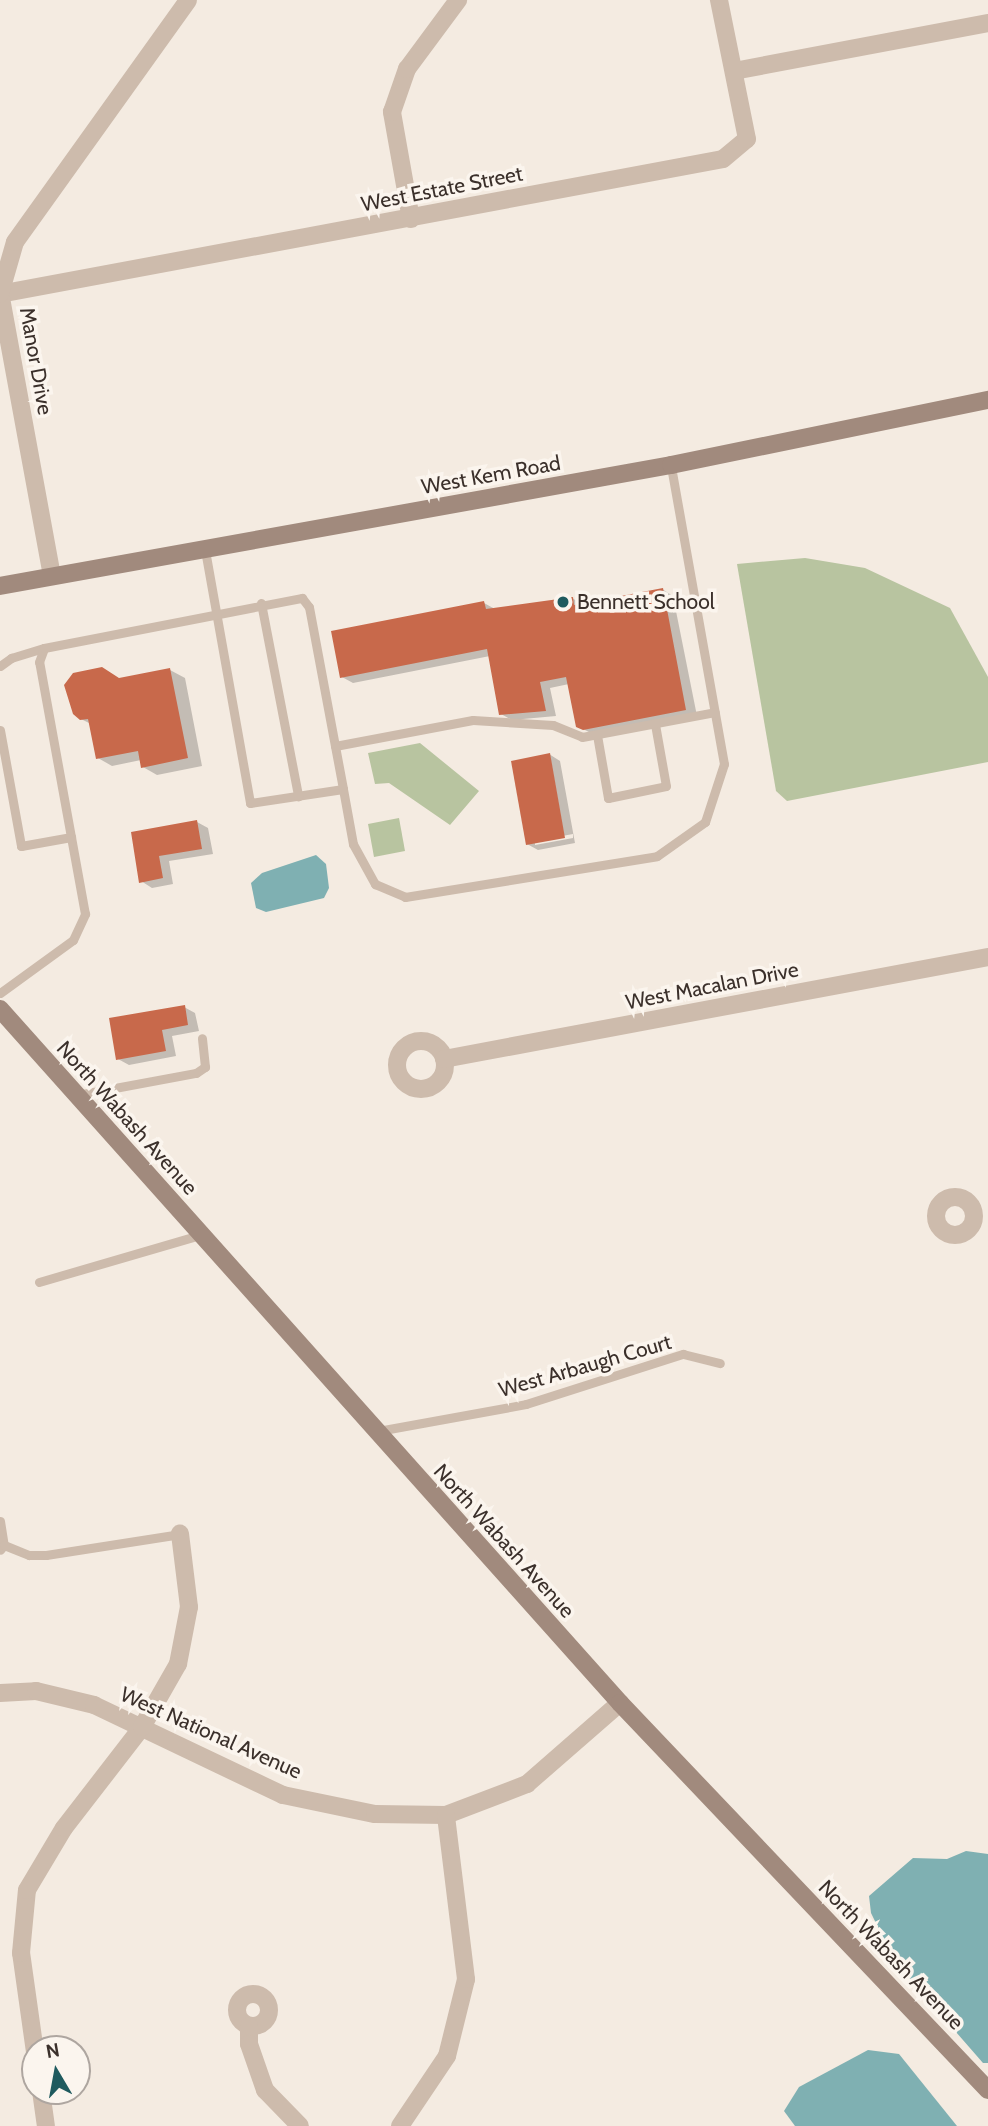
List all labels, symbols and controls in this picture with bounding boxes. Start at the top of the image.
street label: West Estate Street [359,161,525,217]
street label: Manor Drive [14,305,58,417]
street label: West Kem Road [419,450,563,500]
place label: Bennett School [577,589,715,615]
marker: Bennett School [555,594,571,610]
street label: West Macalan Drive [623,957,801,1015]
street label: North Wabash Avenue [51,1036,203,1200]
street label: West Arbaugh Court [496,1329,674,1403]
street label: North Wabash Avenue [428,1459,580,1623]
street label: West National Avenue [116,1682,306,1784]
street label: North Wabash Avenue [813,1875,969,2035]
north arrow [21,2035,91,2105]
text: N [44,2038,61,2063]

